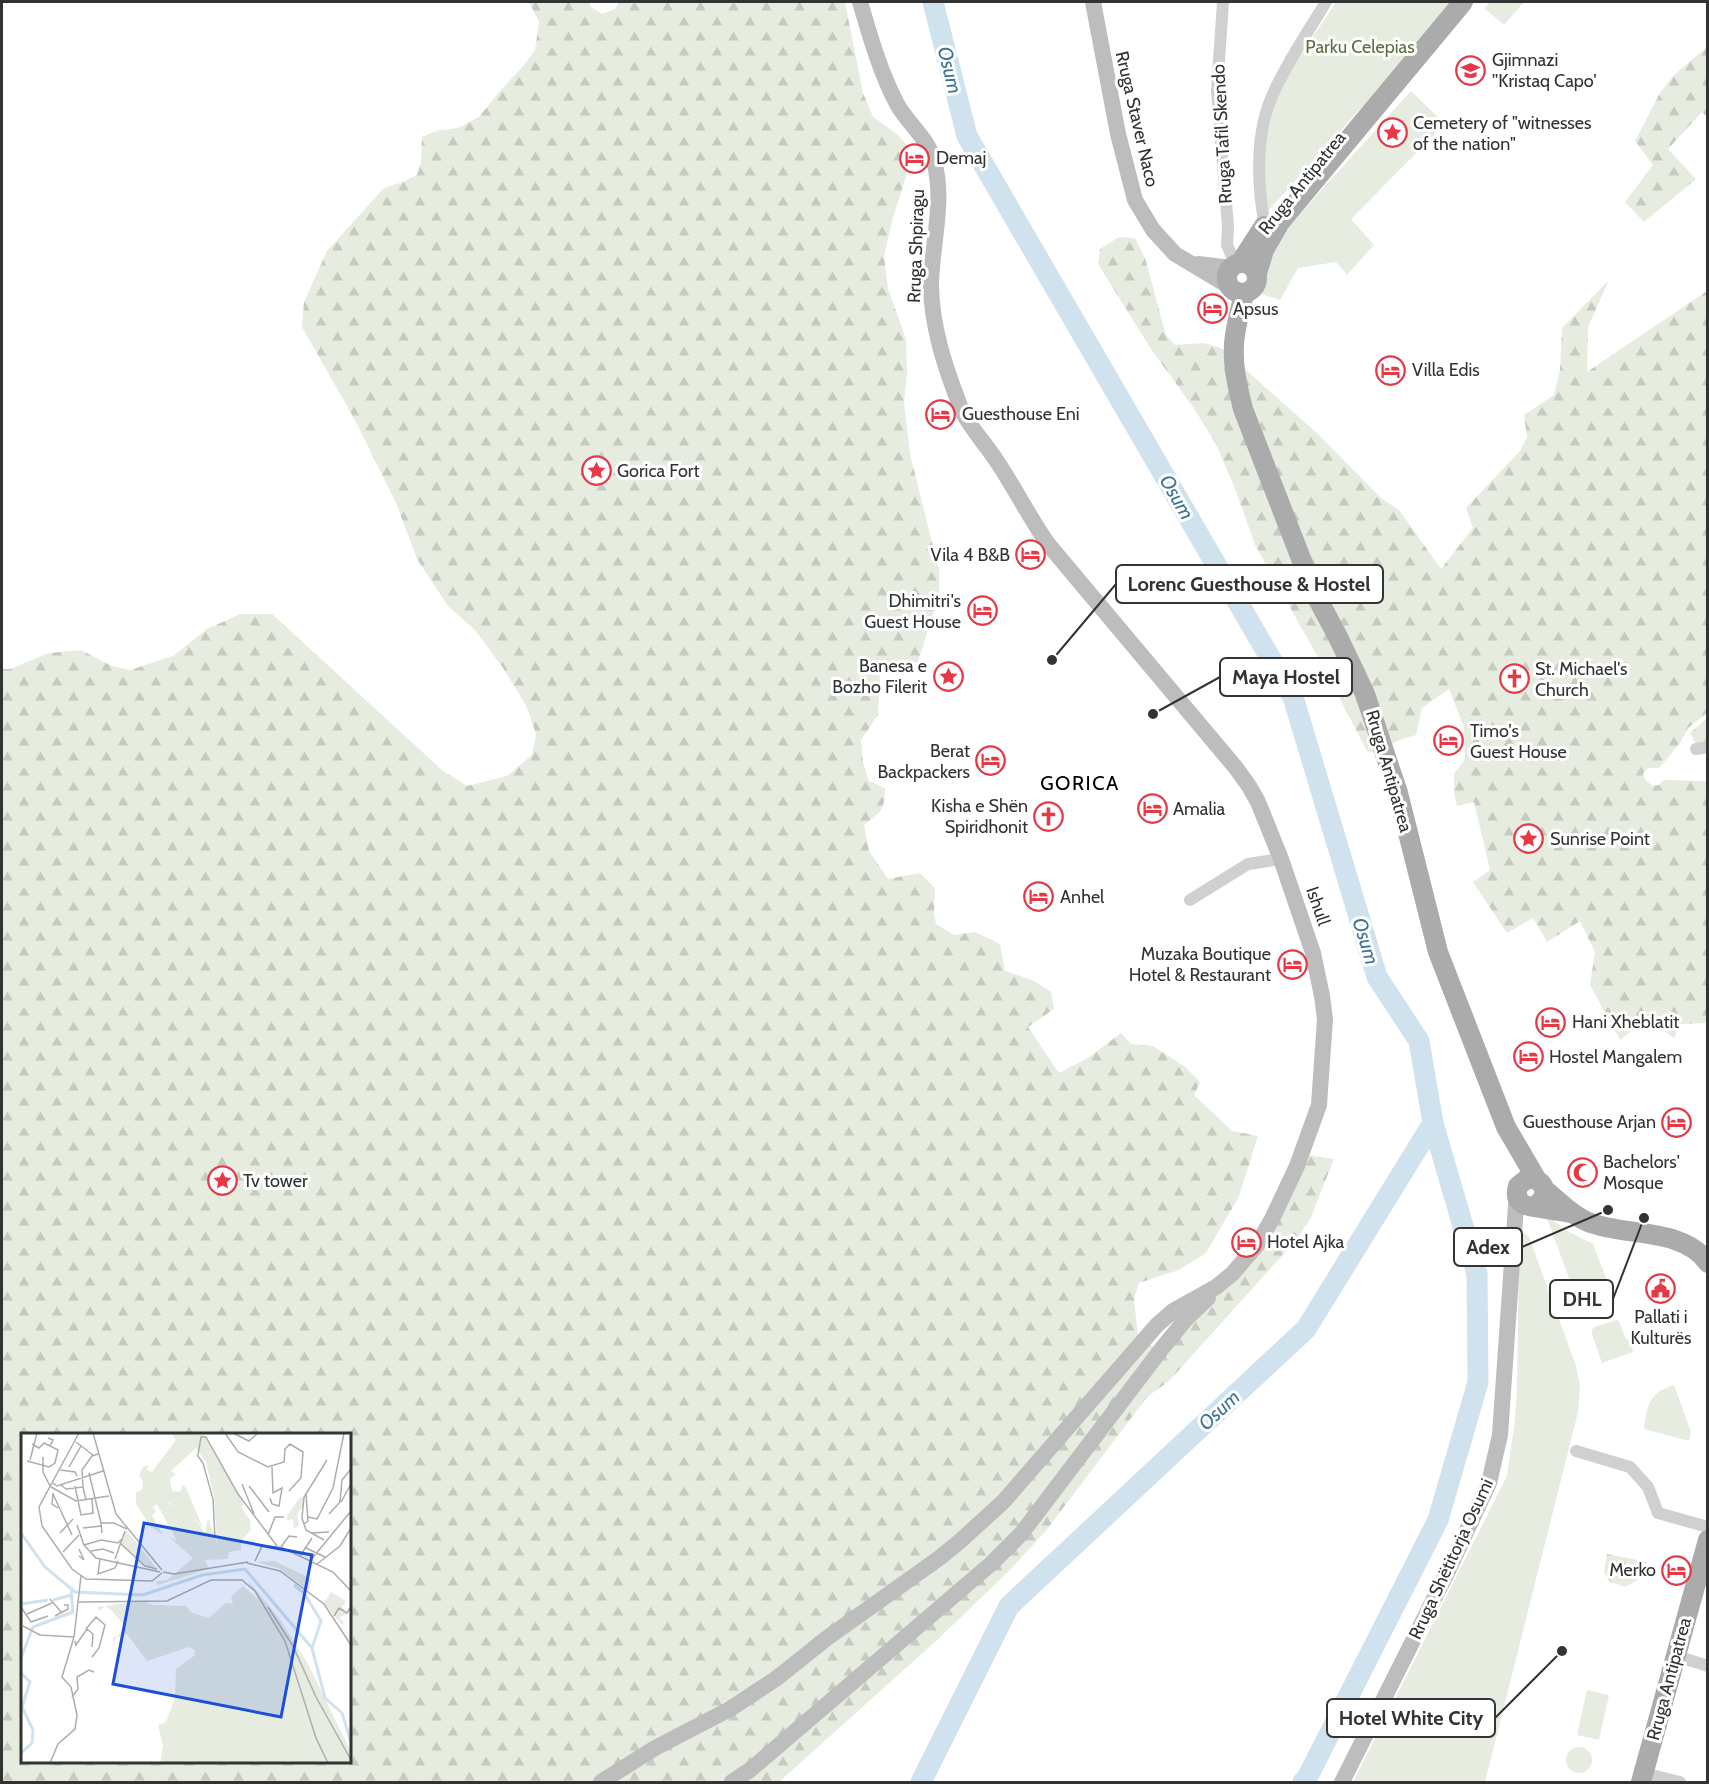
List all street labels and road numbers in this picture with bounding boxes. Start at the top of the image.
street label: Rruga Staver Naco [1111,49,1163,189]
street label: Rruga Tafil Skendo [1207,63,1237,204]
street label: Rruga Antipatrea [1254,127,1350,239]
street label: Rruga Shpiragu [903,189,929,303]
street label: Rruga Antipatrea [1361,707,1417,835]
street label: Ishull [1301,884,1335,929]
street label: Rruga Shëtitorja Osumi [1404,1475,1498,1643]
street label: Rruga Antipatrea [1642,1615,1696,1743]

